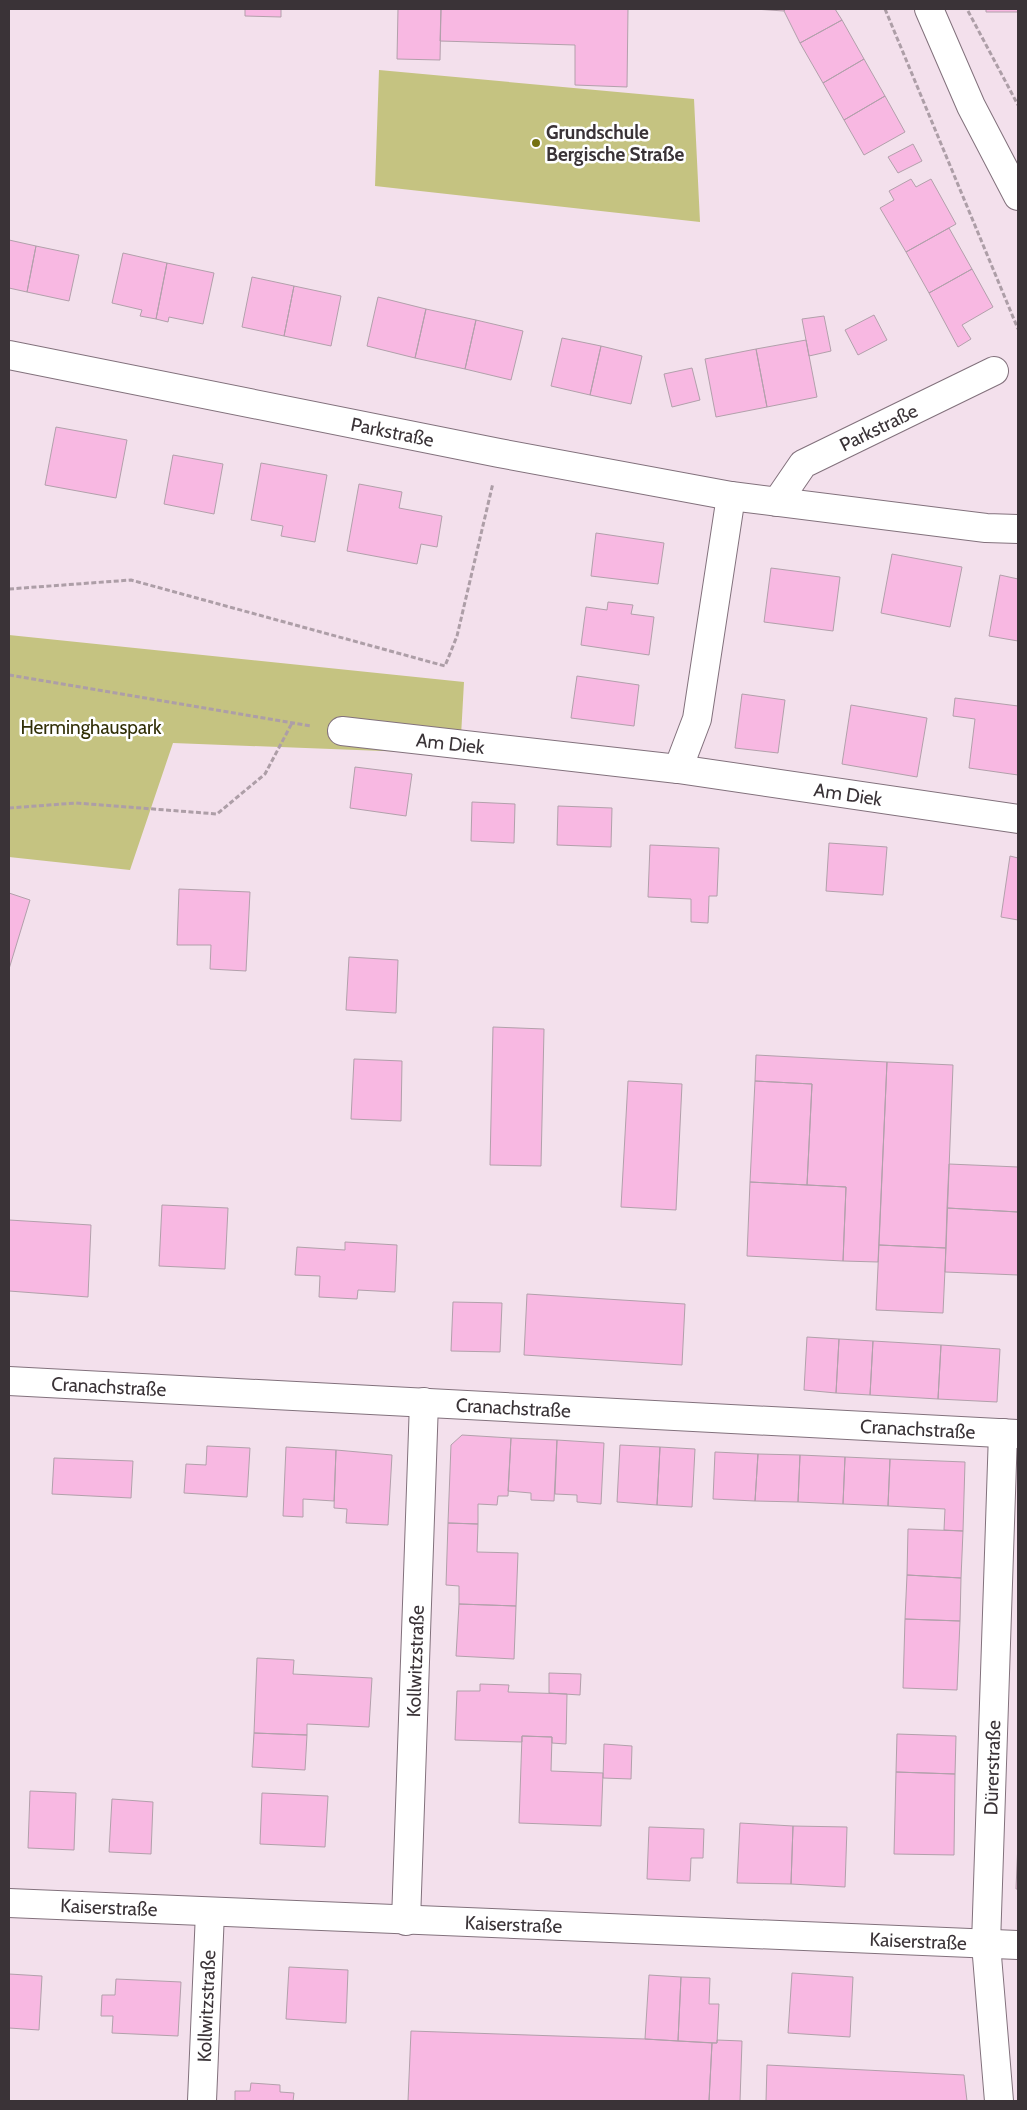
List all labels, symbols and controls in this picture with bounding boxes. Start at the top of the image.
place label: Grundschule Bergische Straße [546,121,684,166]
marker: Grundschule Bergische Straße [530,137,542,149]
street label: Parkstraße [836,399,922,456]
street label: Parkstraße [349,413,436,452]
park label: Herminghauspark [20,716,162,739]
street label: Am Diek [415,728,486,759]
street label: Am Diek [812,778,884,811]
street label: Cranachstraße [51,1372,167,1401]
street label: Cranachstraße [455,1393,572,1423]
street label: Cranachstraße [860,1415,976,1444]
street label: Kollwitzstraße [402,1604,429,1718]
street label: Dürerstraße [979,1719,1005,1816]
street label: Kaiserstraße [60,1894,158,1921]
street label: Kaiserstraße [464,1911,563,1938]
street label: Kaiserstraße [869,1928,968,1955]
street label: Kollwitzstraße [193,1949,220,2063]

